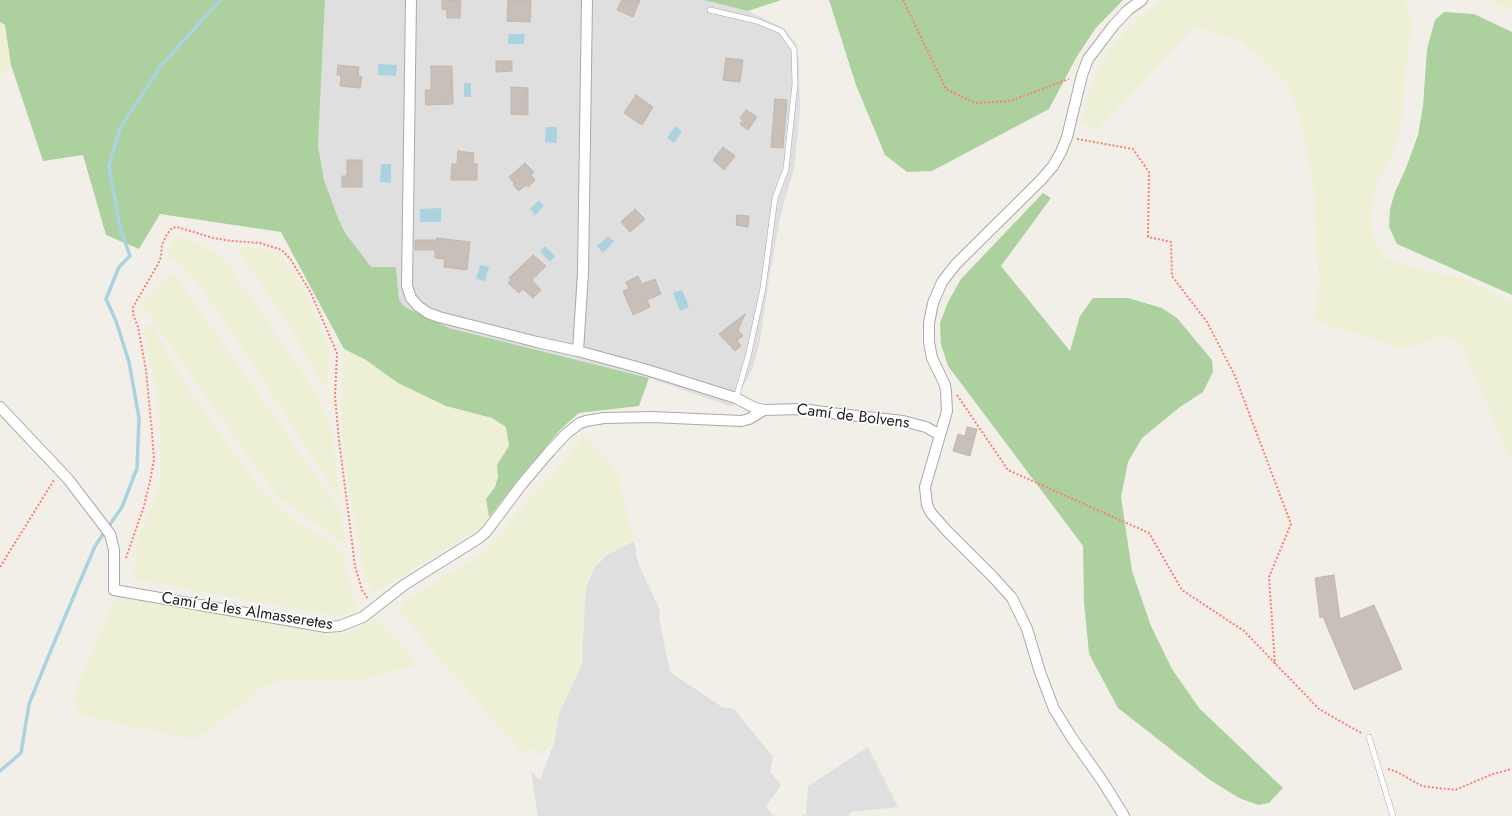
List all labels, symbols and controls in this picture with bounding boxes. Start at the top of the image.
street label: Camí de Bolvens [796,401,910,433]
street label: Camí de les Almasseretes [160,589,334,635]

